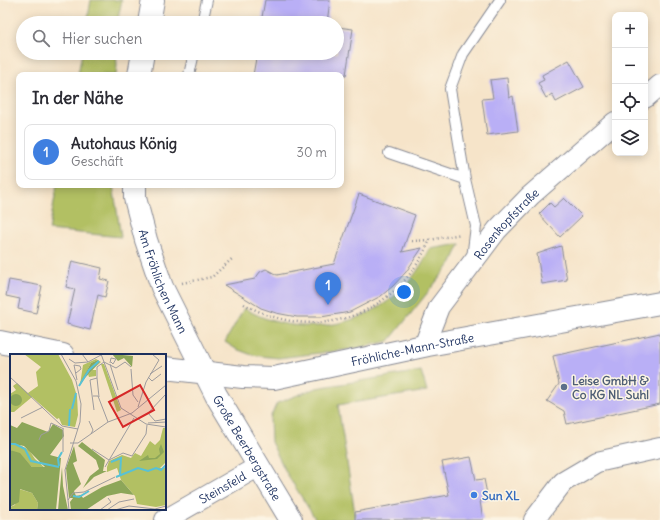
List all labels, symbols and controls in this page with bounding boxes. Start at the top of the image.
map controls [612,12,648,156]
button: + [612,12,648,48]
search box [16,16,344,60]
icon: search [30,27,52,49]
text: Hier suchen [62,29,142,48]
button: − [612,48,648,84]
button: locate [612,84,648,120]
text: In der Nähe [32,87,124,109]
button: layers [612,120,648,156]
text: Autohaus König [71,134,177,153]
text: 1 [43,144,49,161]
text: 30 m [297,144,327,161]
text: Geschäft [71,153,123,170]
street label: Rosenkopfstraße [470,185,542,262]
street label: Am Fröhlichen Mann [136,228,191,336]
pin: 1 [315,272,341,305]
your location [394,282,414,302]
street label: Fröhliche-Mann-Straße [350,329,475,369]
inset map [10,354,166,510]
place label: Leise GmbH & Co KG NL Suhl [572,373,649,402]
marker: Leise GmbH & Co KG NL Suhl [559,382,569,392]
street label: Große Beerbergstraße [210,392,285,503]
street label: Steinsfeld [196,468,248,507]
place label: Sun XL [482,488,520,503]
marker: Sun XL [469,490,479,500]

